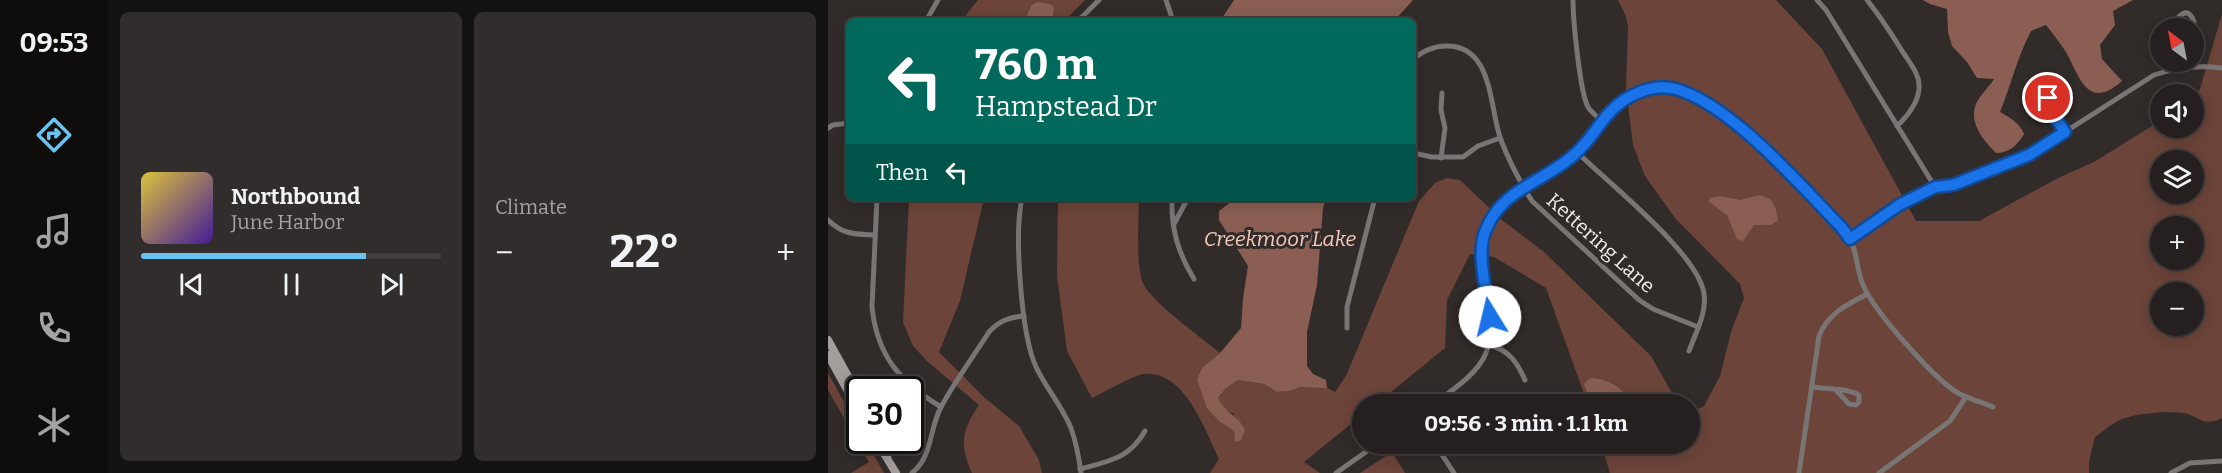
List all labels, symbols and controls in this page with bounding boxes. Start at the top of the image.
north arrow [2150,18,2204,72]
map controls [2150,18,2204,336]
text: 09:53 [20,27,89,59]
text: 760 m [975,40,1096,90]
icon: left [876,42,954,120]
pin [2022,72,2073,123]
icon: arrive [2031,81,2064,114]
button: sound [2150,84,2204,138]
text: Hampstead Dr [975,91,1157,123]
icon: directions [33,114,75,156]
button: layers [2150,150,2204,204]
icon: left [940,156,973,189]
text: Then [876,159,928,186]
text: Northbound [231,183,360,210]
street label: Kettering Lane [1542,188,1660,298]
text: Climate [495,195,567,219]
icon: music [33,210,75,252]
text: June Harbor [231,210,344,234]
button: + [2150,216,2204,270]
text: 22° [609,225,680,279]
water label: Creekmoor Lake [1204,226,1357,252]
text: − [495,233,513,273]
text: + [776,233,795,273]
icon: previous [175,268,208,301]
icon: pause [275,268,308,301]
icon: next [375,268,408,301]
button: − [2150,282,2204,336]
position arrow [1458,285,1522,349]
icon: phone [33,307,75,349]
speed limit sign: 30 [846,376,924,454]
icon: climate [33,404,75,446]
text: 09:56 · 3 min · 1.1 km [1424,410,1628,437]

